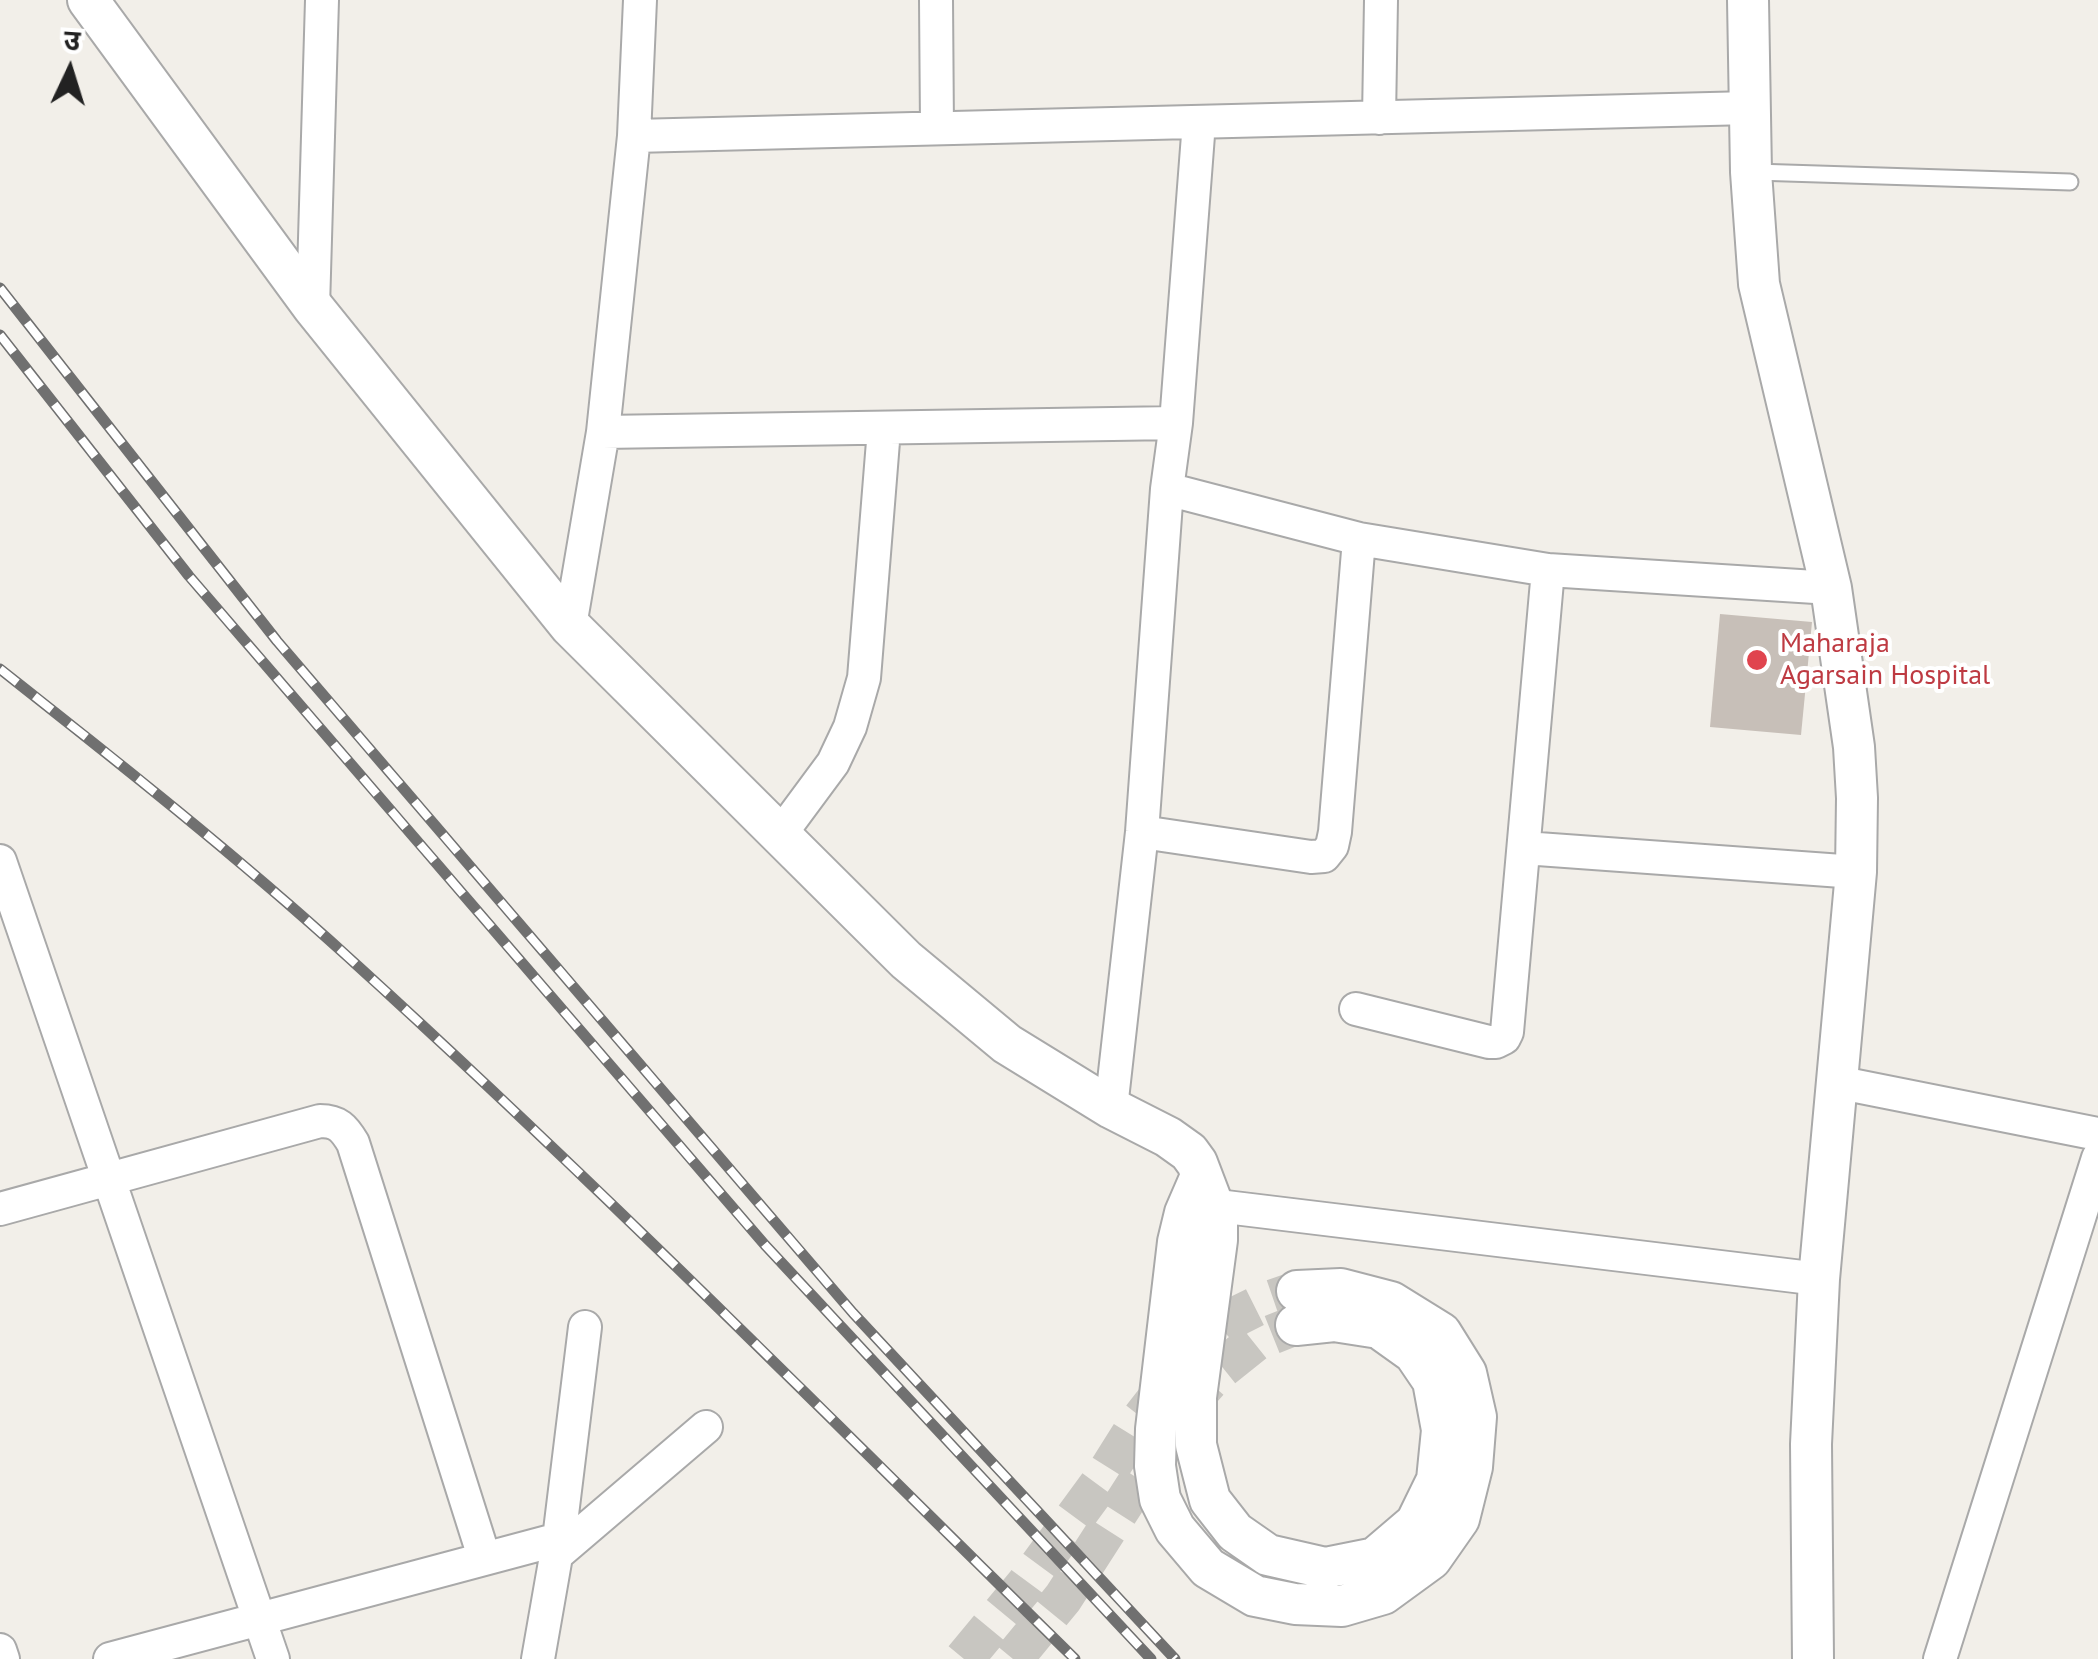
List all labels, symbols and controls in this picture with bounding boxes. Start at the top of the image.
north arrow [20,20,120,120]
text: उ [63,21,82,59]
place label: Maharaja Agarsain Hospital [1780,627,1990,693]
marker: Maharaja Agarsain Hospital [1744,647,1770,673]

